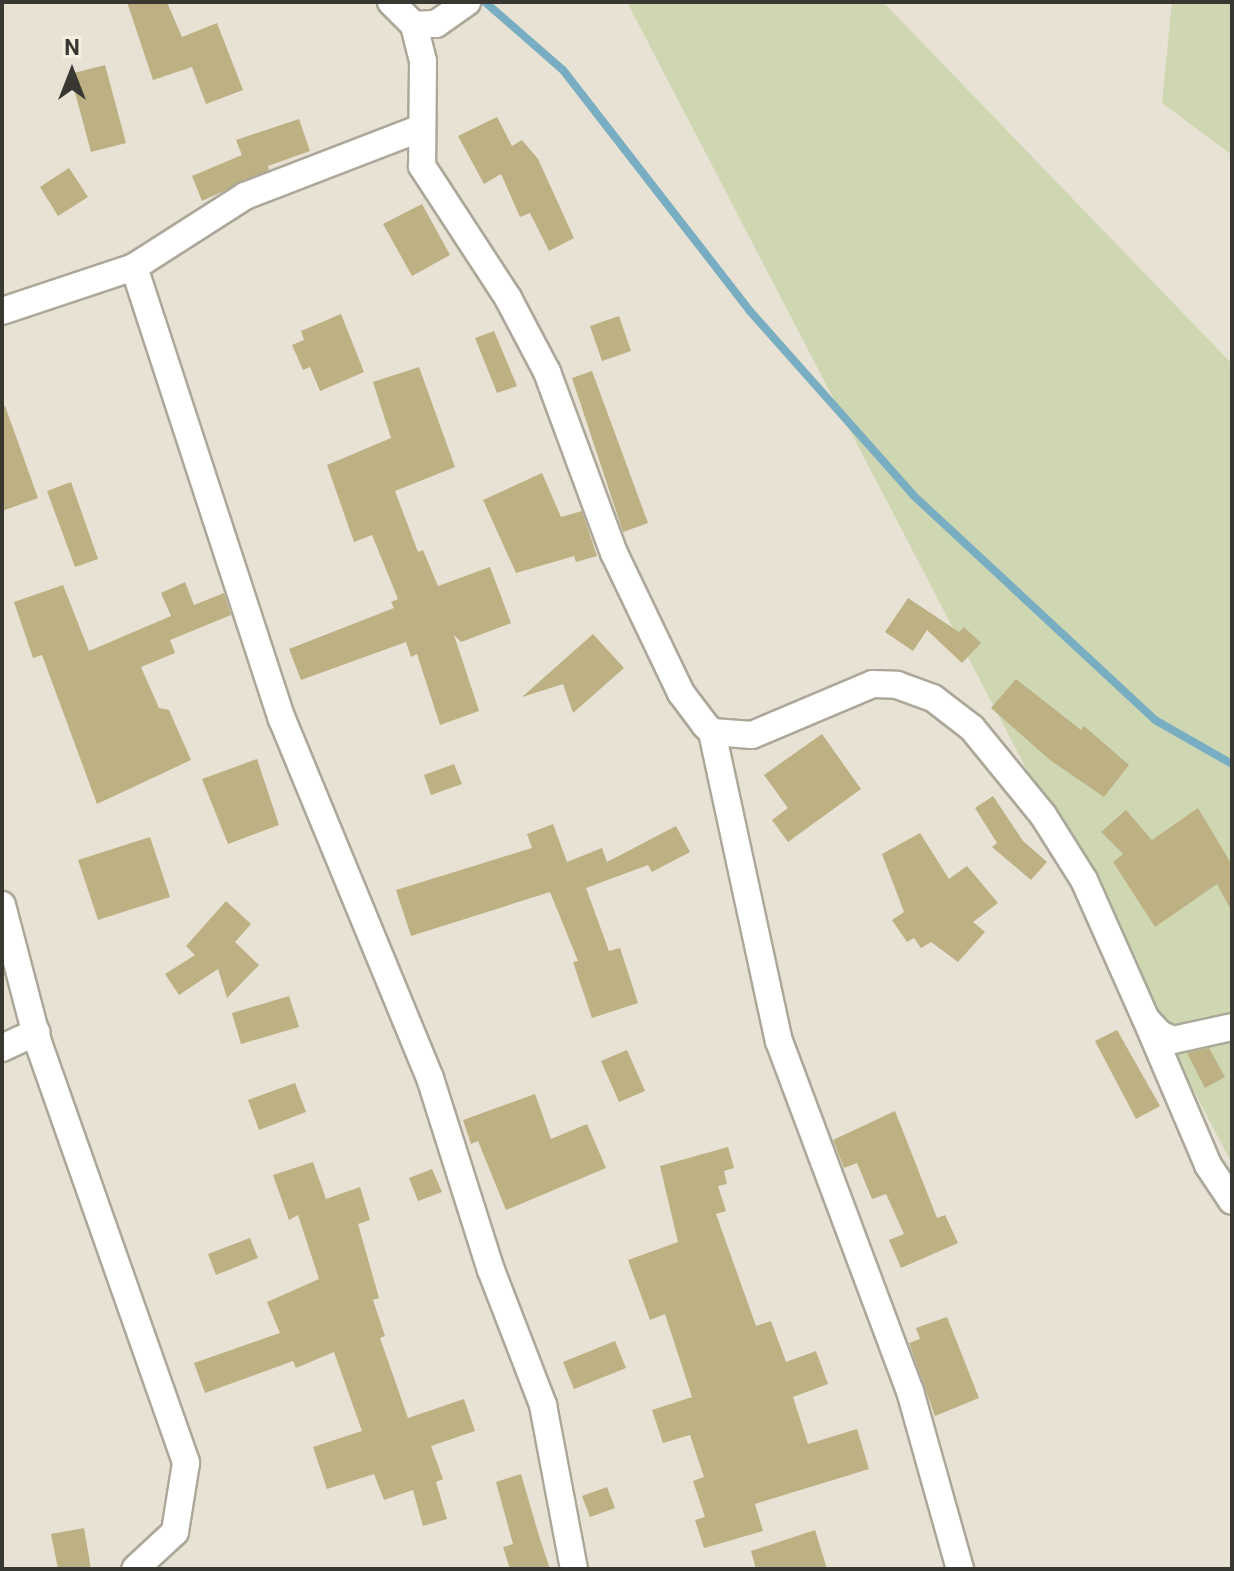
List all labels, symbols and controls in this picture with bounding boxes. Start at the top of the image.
north arrow [32,32,112,112]
text: N [64,35,80,60]

